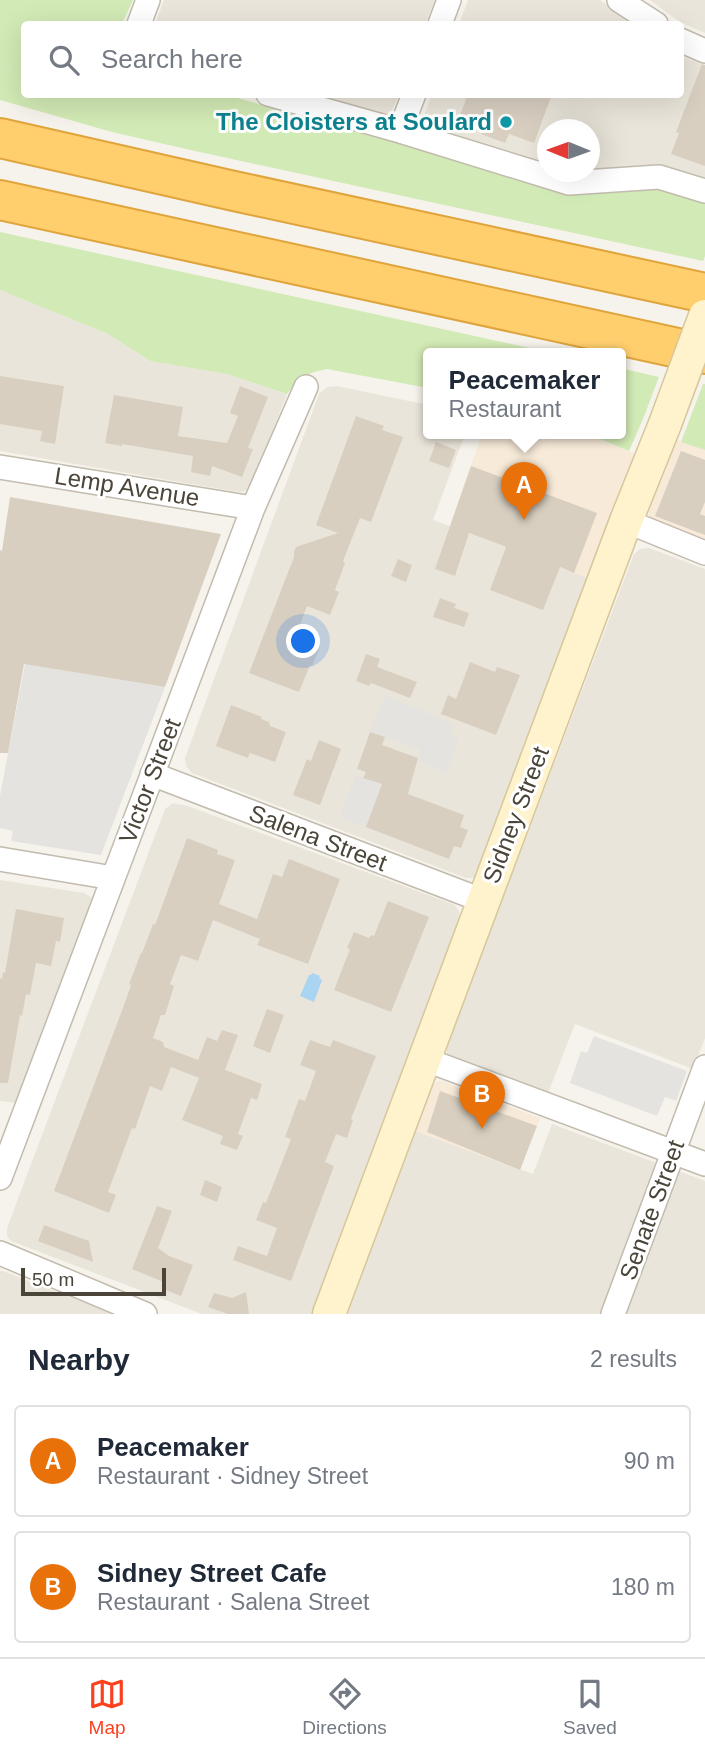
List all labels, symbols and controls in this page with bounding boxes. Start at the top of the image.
search box [21,21,684,98]
icon: search [45,41,83,79]
text: Search here [101,44,243,74]
place label: The Cloisters at Soulard [216,108,492,135]
marker: The Cloisters at Soulard [498,114,514,130]
north arrow [537,119,600,182]
popup [423,348,626,439]
text: Peacemaker [449,365,600,395]
text: Restaurant [449,396,561,422]
street label: Lemp Avenue [53,462,201,511]
pin: A [501,462,547,520]
your location [286,624,320,658]
street label: Victor Street [113,714,186,847]
street label: Sidney Street [477,742,554,887]
street label: Salena Street [245,799,391,876]
pin: B [459,1071,505,1129]
street label: Senate Street [614,1136,689,1283]
scale bar [21,1265,166,1297]
text: 50 m [32,1269,74,1290]
text: Nearby [28,1343,130,1376]
text: 2 results [590,1346,677,1372]
text: Peacemaker [97,1432,249,1462]
text: A [45,1448,61,1474]
text: 90 m [624,1448,675,1474]
text: Restaurant · Sidney Street [97,1463,368,1489]
text: Sidney Street Cafe [97,1558,327,1588]
text: B [45,1574,61,1600]
text: 180 m [611,1574,675,1600]
text: Restaurant · Salena Street [97,1589,369,1615]
tab: Map [88,1675,126,1739]
tab: Directions [302,1675,387,1739]
tab: Saved [563,1675,617,1739]

